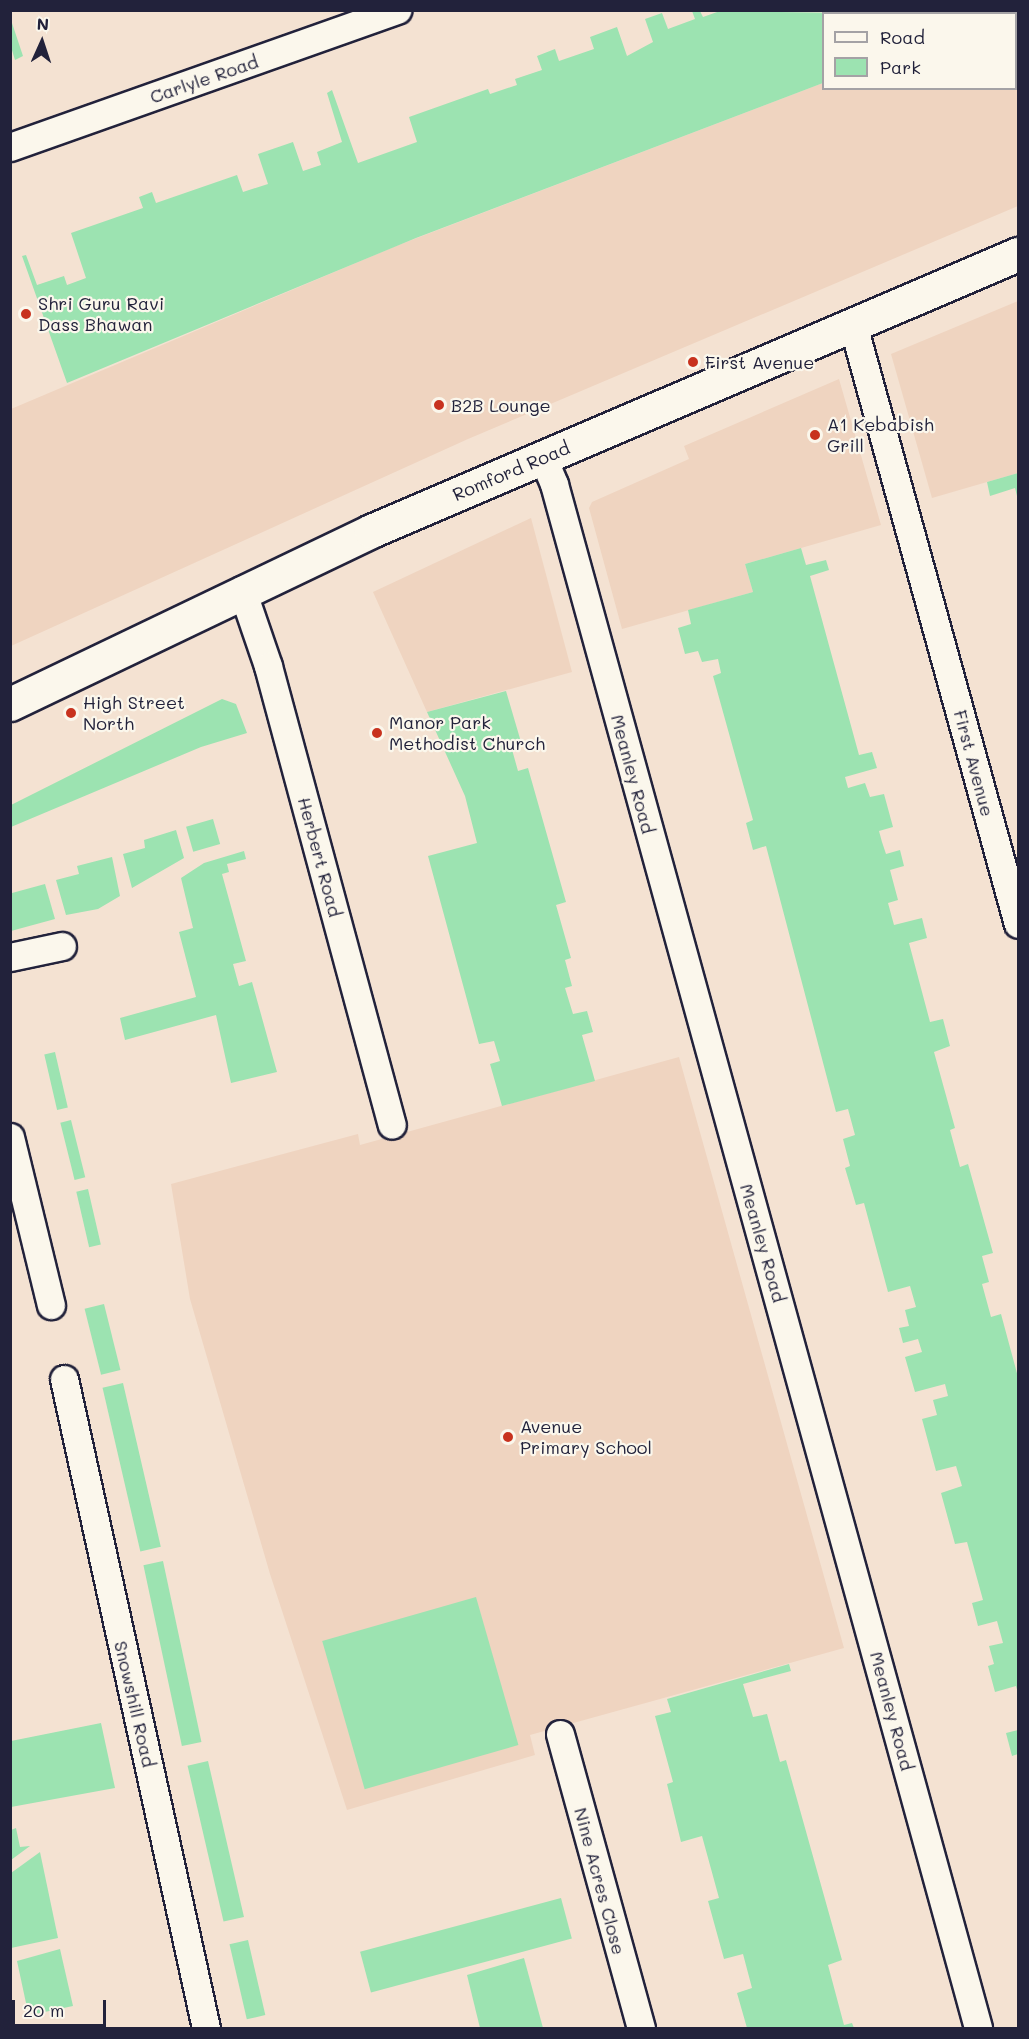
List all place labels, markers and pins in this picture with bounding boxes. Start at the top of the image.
place label: Shri Guru Ravi Dass Bhawan [38,293,164,336]
marker: Shri Guru Ravi Dass Bhawan [19,307,33,321]
place label: First Avenue [705,351,814,373]
marker: First Avenue [686,355,700,369]
place label: B2B Lounge [451,394,551,416]
marker: B2B Lounge [432,398,446,412]
place label: A1 Kebabish Grill [827,414,934,456]
marker: A1 Kebabish Grill [808,428,822,442]
place label: High Street North [83,692,185,734]
marker: High Street North [64,706,78,720]
place label: Manor Park Methodist Church [389,712,545,754]
marker: Manor Park Methodist Church [370,726,384,740]
place label: Avenue Primary School [520,1416,652,1458]
marker: Avenue Primary School [501,1430,515,1444]

